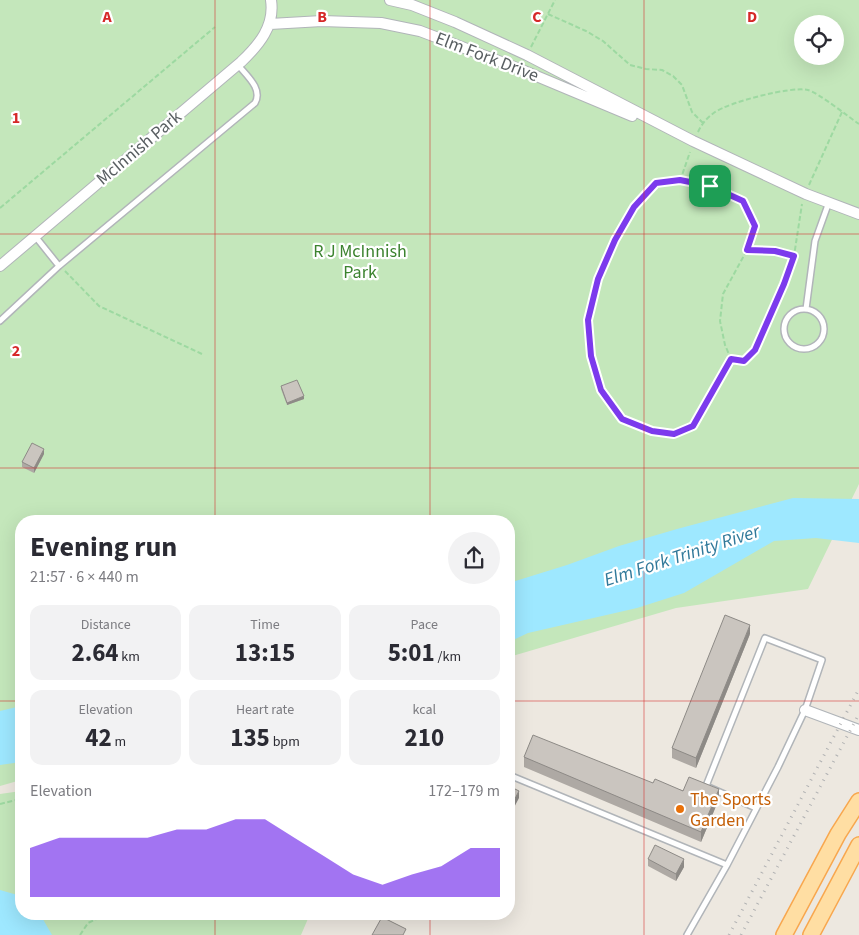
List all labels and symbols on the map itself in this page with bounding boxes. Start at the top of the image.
text: A [101,6,112,28]
text: B [317,6,327,28]
text: C [532,6,542,28]
text: D [747,6,757,28]
street label: Elm Fork Drive [432,26,542,88]
street label: McInnish Park [91,105,187,191]
text: 1 [12,107,20,129]
pin [689,165,731,207]
park label: R J McInnish Park [313,239,407,285]
text: 2 [12,340,20,362]
water label: Elm Fork Trinity River [601,518,765,594]
place label: The Sports Garden [690,787,771,833]
marker: The Sports Garden [674,803,686,815]

